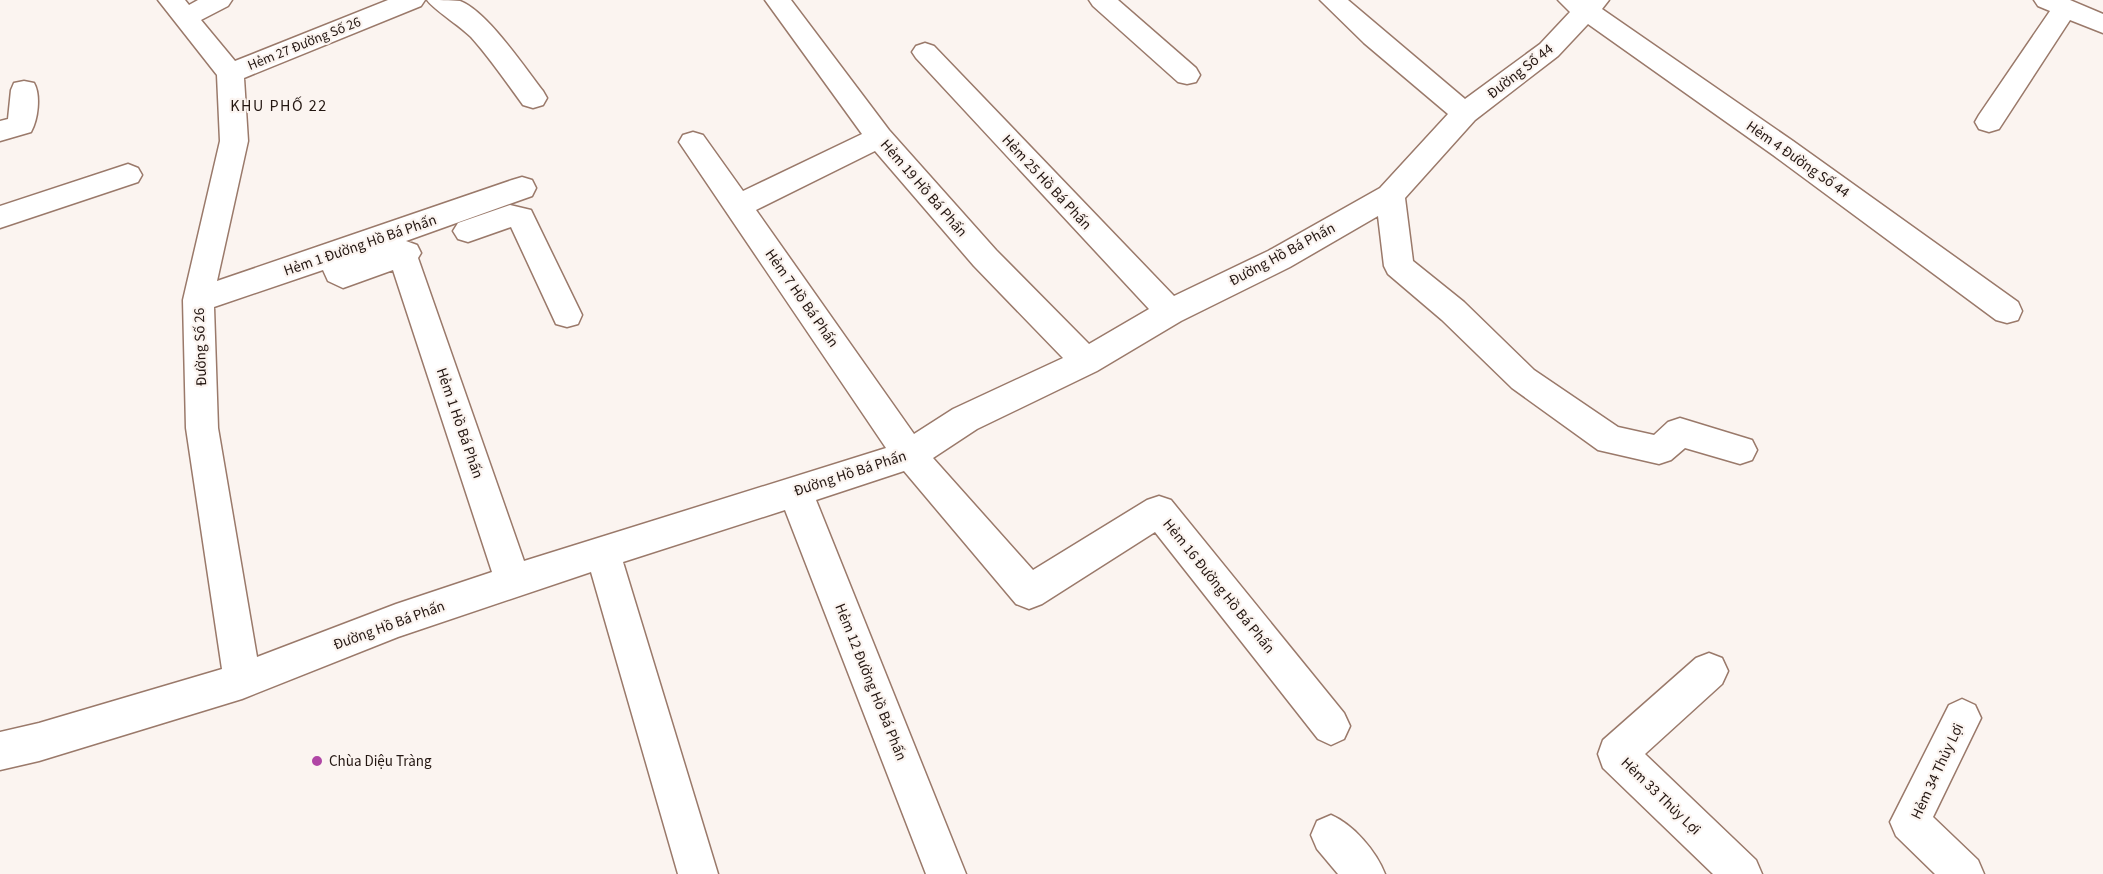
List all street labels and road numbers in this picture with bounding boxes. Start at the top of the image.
street label: Hẻm 27 Đường Số 26 [245,12,364,76]
street label: Đường Số 44 [1483,39,1558,104]
street label: Hẻm 4 Đường Số 44 [1742,116,1854,203]
street label: Hẻm 25 Hồ Bá Phấn [997,130,1096,235]
street label: Hẻm 19 Hồ Bá Phấn [875,135,972,242]
street label: Hẻm 1 Đường Hồ Bá Phấn [281,209,439,282]
street label: Đường Hồ Bá Phấn [1226,218,1339,291]
street label: Hẻm 7 Hồ Bá Phấn [760,245,843,352]
street label: Đường Số 26 [189,307,212,387]
street label: Hẻm 1 Hồ Bá Phấn [431,365,488,481]
street label: Đường Hồ Bá Phấn [791,445,909,502]
street label: Hẻm 16 Đường Hồ Bá Phấn [1158,514,1280,658]
street label: Đường Hồ Bá Phấn [330,596,448,655]
street label: Hẻm 12 Đường Hồ Bá Phấn [829,600,912,764]
street label: Hẻm 34 Thủy Lợi [1906,720,1969,823]
street label: Hẻm 33 Thủy Lợi [1616,753,1705,840]

